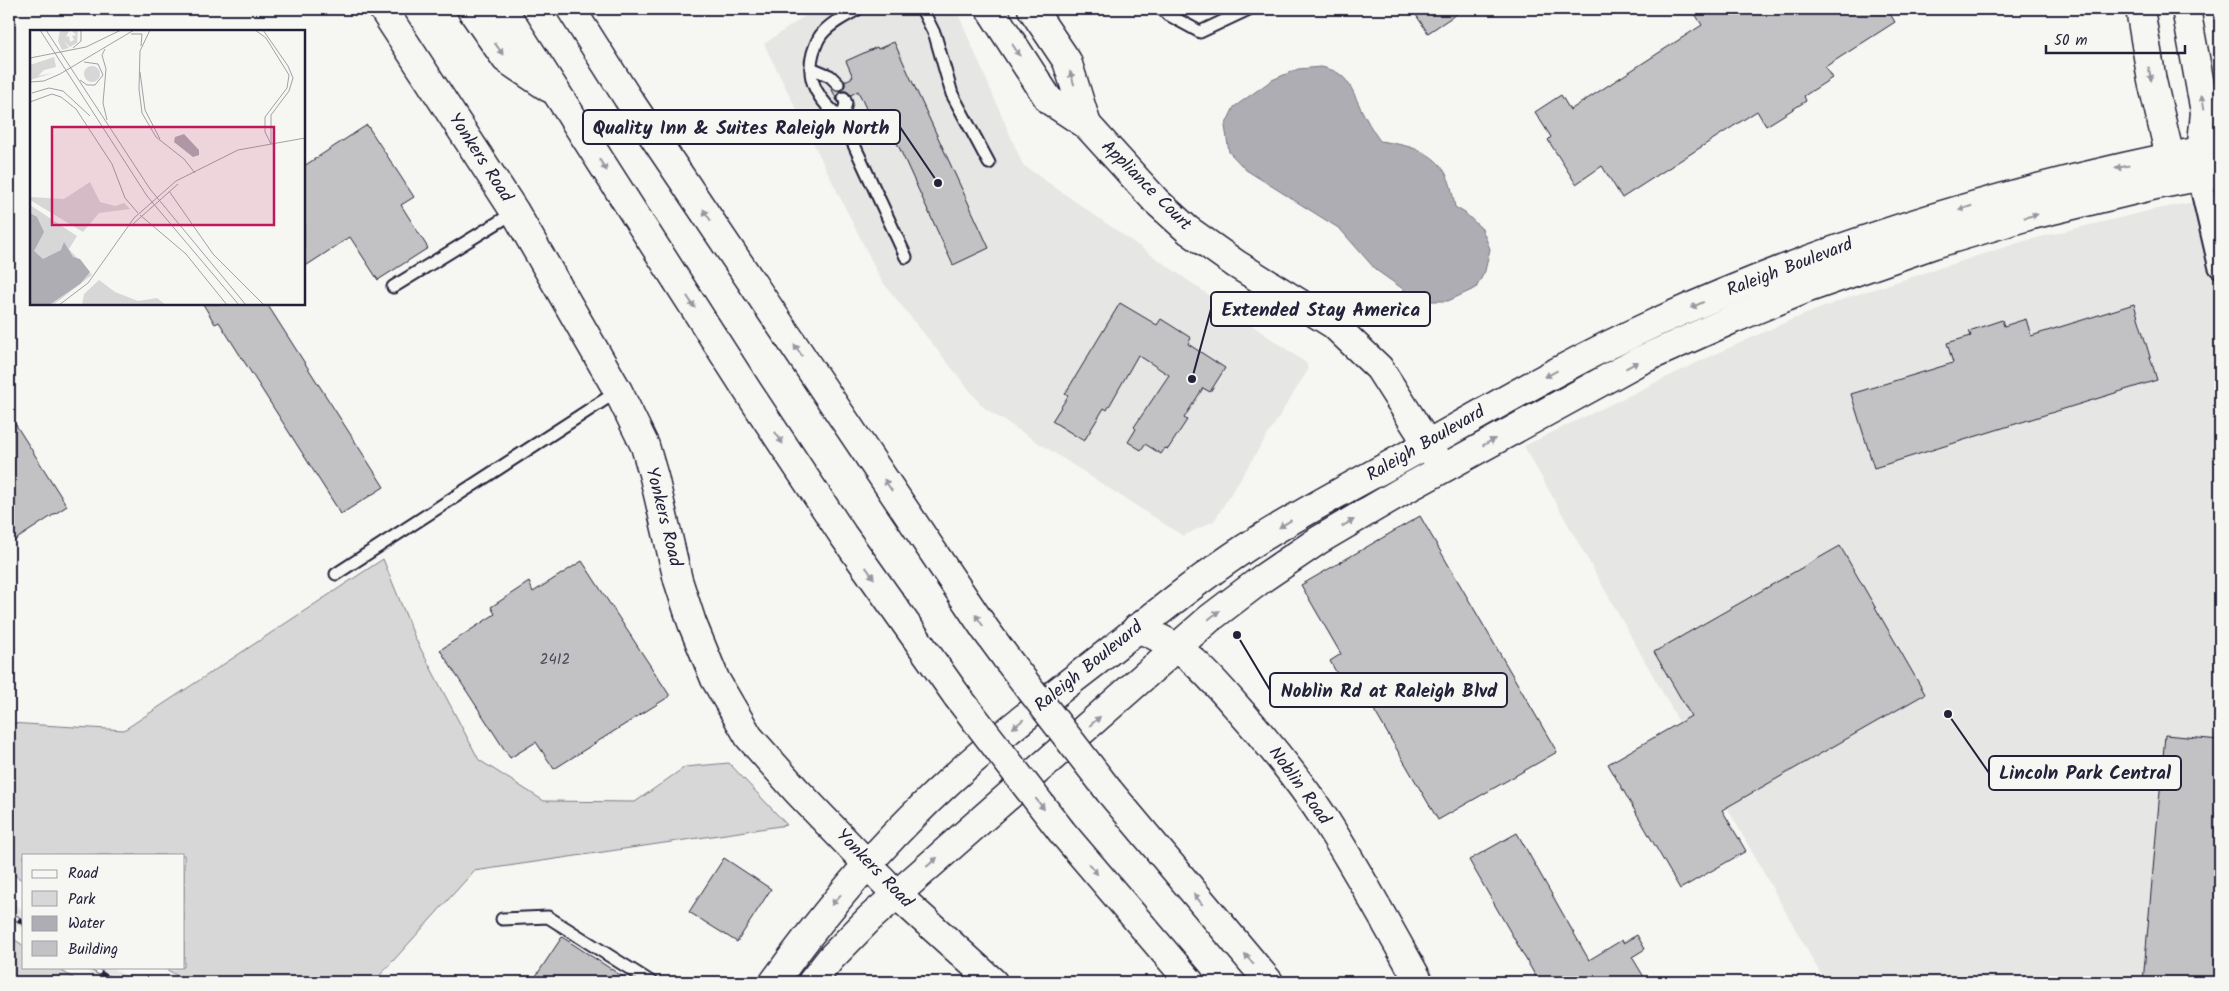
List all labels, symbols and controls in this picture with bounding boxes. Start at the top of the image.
scale bar [2046,22,2185,54]
text: 50 m [2054,29,2088,53]
inset map [30,30,305,305]
one-way arrow [494,42,504,56]
one-way arrow [1011,43,1021,57]
one-way arrow [2146,67,2154,82]
one-way arrow [1068,70,1076,85]
one-way arrow [2198,94,2206,110]
street label: Yonkers Road [440,108,520,209]
callout: Quality Inn & Suites Raleigh North [583,110,900,144]
text: Quality Inn & Suites Raleigh North [593,114,890,144]
street label: Appliance Court [1094,134,1199,239]
one-way arrow [599,158,608,172]
one-way arrow [2115,163,2130,171]
one-way arrow [1957,204,1972,212]
one-way arrow [702,208,712,222]
one-way arrow [2023,211,2038,219]
street label: Raleigh Boulevard [1723,230,1858,305]
callout: Extended Stay America [1211,292,1430,326]
one-way arrow [686,295,696,309]
text: Extended Stay America [1222,296,1421,326]
one-way arrow [1690,301,1704,309]
one-way arrow [793,343,802,357]
one-way arrow [1625,361,1639,369]
one-way arrow [1543,370,1558,378]
street label: Raleigh Boulevard [1361,398,1492,490]
one-way arrow [774,432,784,445]
one-way arrow [1482,438,1496,446]
street label: Yonkers Road [637,464,690,571]
one-way arrow [883,478,893,491]
one-way arrow [1341,519,1355,527]
one-way arrow [1278,520,1291,529]
one-way arrow [865,566,875,580]
one-way arrow [1207,609,1220,620]
one-way arrow [974,613,984,626]
street label: Raleigh Boulevard [1028,613,1151,720]
house number: 2412 [540,648,570,672]
callout: Noblin Rd at Raleigh Blvd [1270,673,1507,707]
text: Noblin Rd at Raleigh Blvd [1281,677,1498,707]
one-way arrow [1088,715,1100,727]
one-way arrow [1012,719,1025,730]
street label: Noblin Road [1260,741,1338,832]
callout: Lincoln Park Central [1989,756,2181,790]
text: Lincoln Park Central [1999,759,2172,789]
one-way arrow [1034,797,1045,810]
street label: Yonkers Road [828,822,920,916]
legend [22,854,185,968]
one-way arrow [926,856,939,867]
text: Road [68,862,99,886]
one-way arrow [1088,863,1099,876]
text: Park [68,888,96,912]
one-way arrow [1193,892,1204,905]
one-way arrow [830,894,842,906]
text: Water [68,912,105,936]
text: Building [68,938,118,962]
one-way arrow [1243,954,1255,966]

